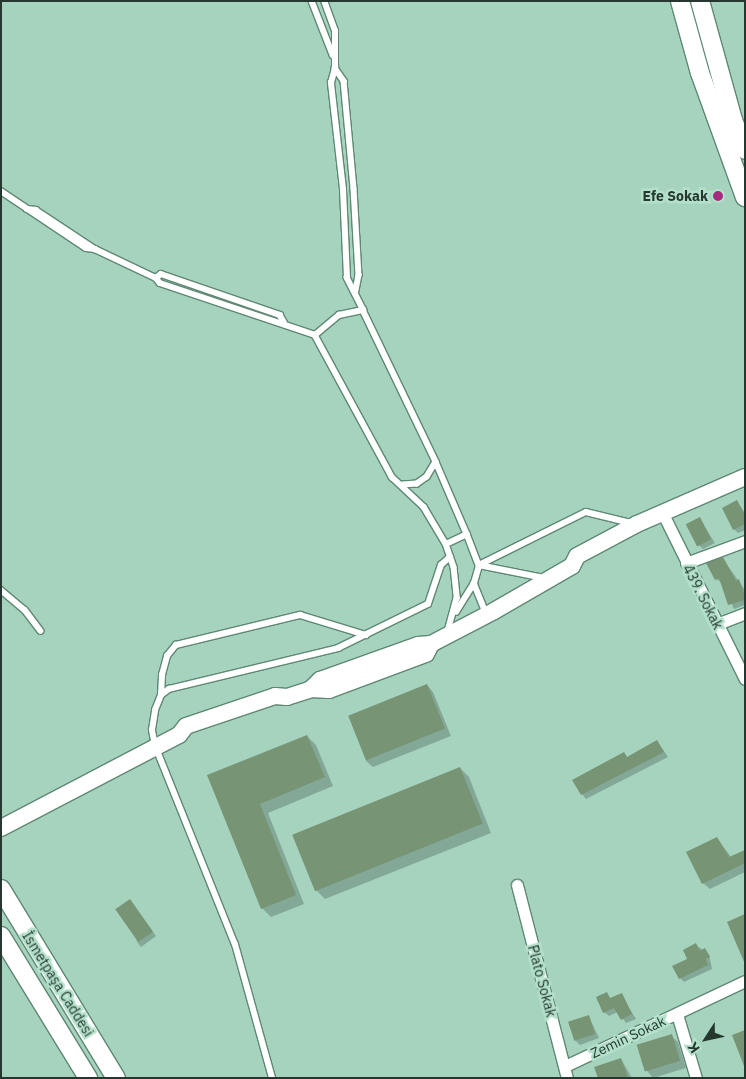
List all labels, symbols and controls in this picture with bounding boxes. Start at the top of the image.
place label: Efe Sokak [643,188,708,204]
marker: Efe Sokak [712,190,724,202]
street label: 439. Sokak [680,562,726,632]
street label: İsmetpaşa Caddesi [19,928,97,1040]
street label: Plato Sokak [524,943,560,1019]
street label: Zemin Sokak [588,1012,668,1062]
north arrow [681,1014,731,1064]
text: K [684,1038,704,1057]

